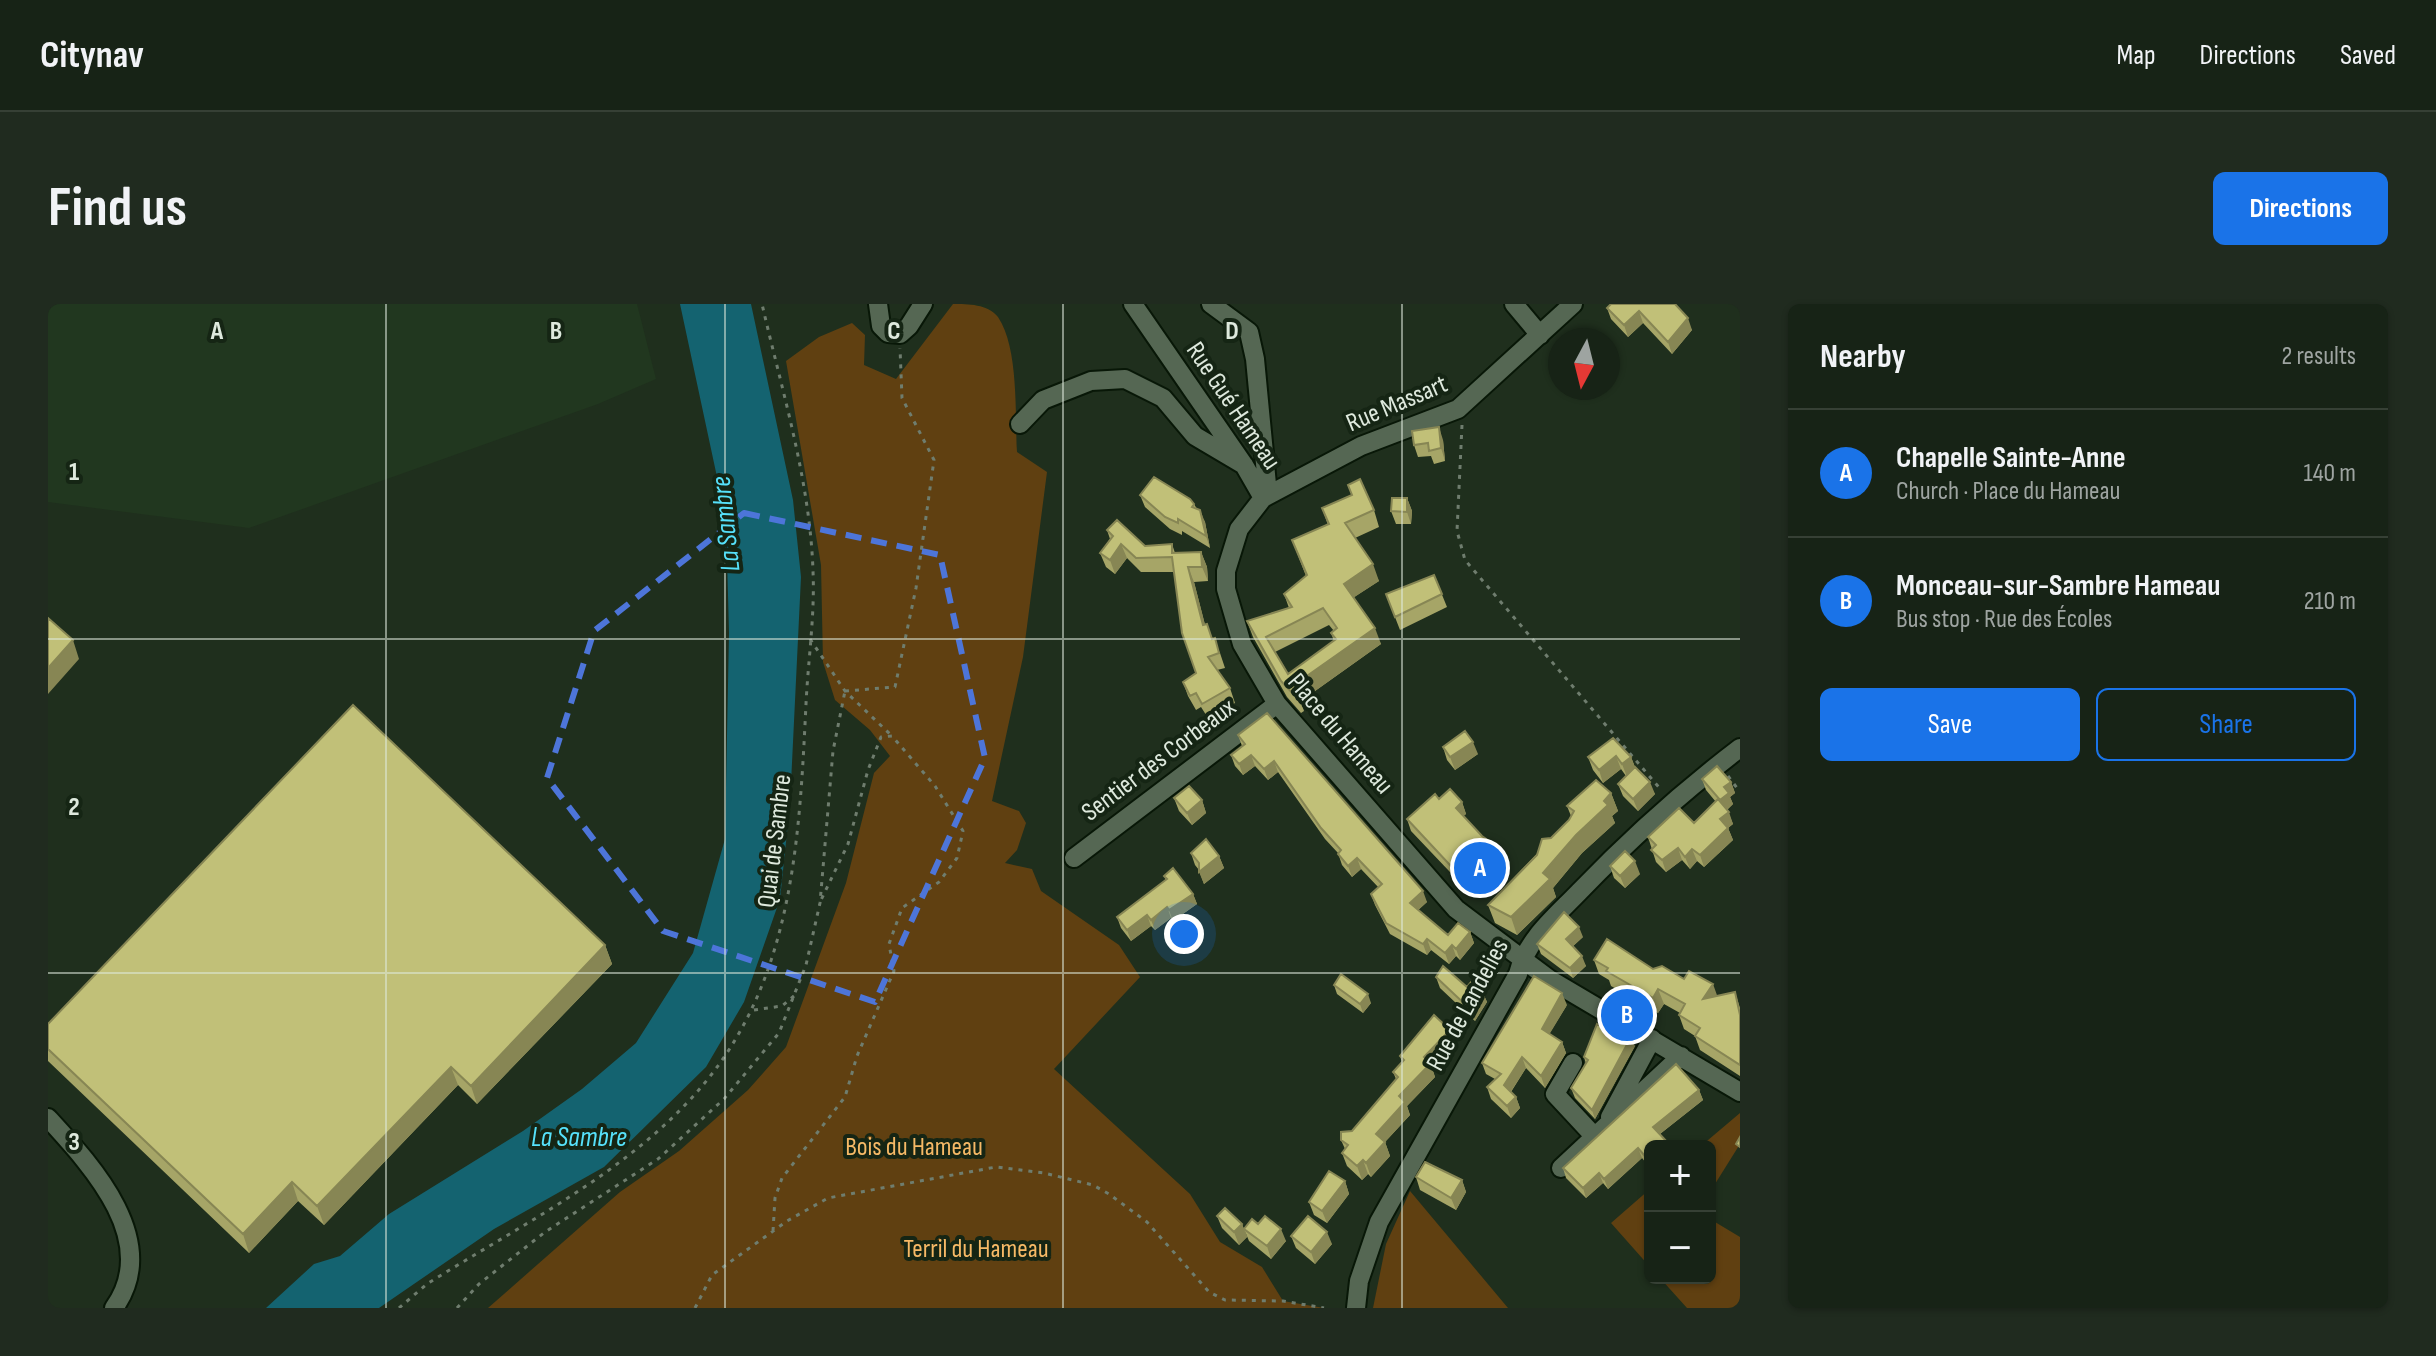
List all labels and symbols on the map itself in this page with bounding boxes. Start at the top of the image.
text: A [210,316,224,347]
text: B [550,316,562,347]
text: C [887,316,901,347]
text: D [1225,316,1239,347]
north arrow [1548,328,1620,400]
street label: Rue Gué Hameau [1179,336,1287,476]
street label: Rue Massart [1342,369,1452,439]
text: 1 [69,457,79,488]
water label: La Sambre [705,474,747,573]
street label: Place du Hameau [1281,667,1399,801]
street label: Sentier des Corbeaux [1076,692,1242,828]
street label: Quai de Sambre [751,773,799,909]
text: 2 [68,792,80,823]
pin: A [1454,838,1506,898]
your location [1164,914,1204,954]
street label: Rue de Landelies [1420,934,1516,1076]
pin: B [1601,985,1653,1045]
water label: La Sambre [531,1121,627,1154]
text: 3 [68,1127,80,1158]
park label: Bois du Hameau [845,1132,983,1163]
park label: Terril du Hameau [903,1234,1049,1265]

